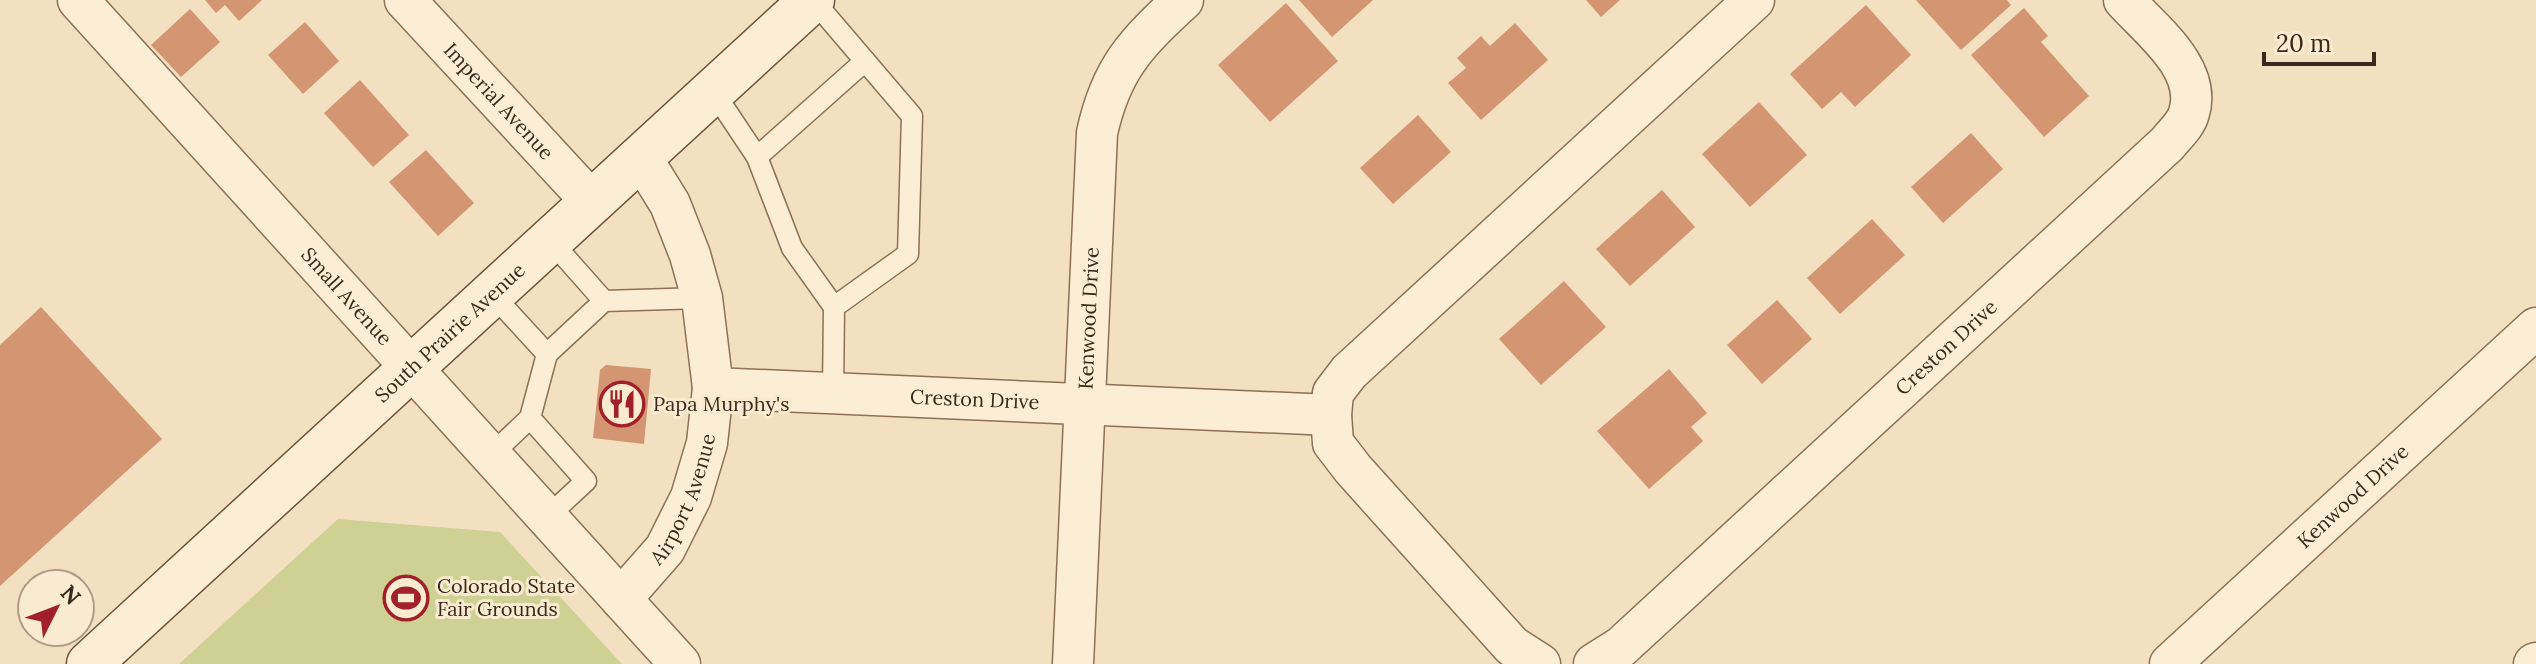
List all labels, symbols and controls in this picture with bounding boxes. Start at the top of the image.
scale bar [2264,16,2374,66]
text: 20 m [2276,28,2332,59]
street label: Imperial Avenue [439,37,560,165]
street label: Small Avenue [296,242,398,350]
street label: Kenwood Drive [1072,246,1104,390]
street label: South Prairie Avenue [369,257,530,407]
street label: Creston Drive [1890,294,2002,400]
restaurant icon: Papa Murphy's [598,380,646,428]
street label: Creston Drive [910,384,1040,414]
place label: Papa Murphy's [653,391,790,416]
street label: Airport Avenue [644,432,720,570]
street label: Kenwood Drive [2291,438,2413,553]
north arrow [16,568,96,648]
place label: Colorado State Fair Grounds [437,573,575,621]
sports icon: Colorado State Fair Grounds [382,574,430,622]
text: N [55,579,87,610]

